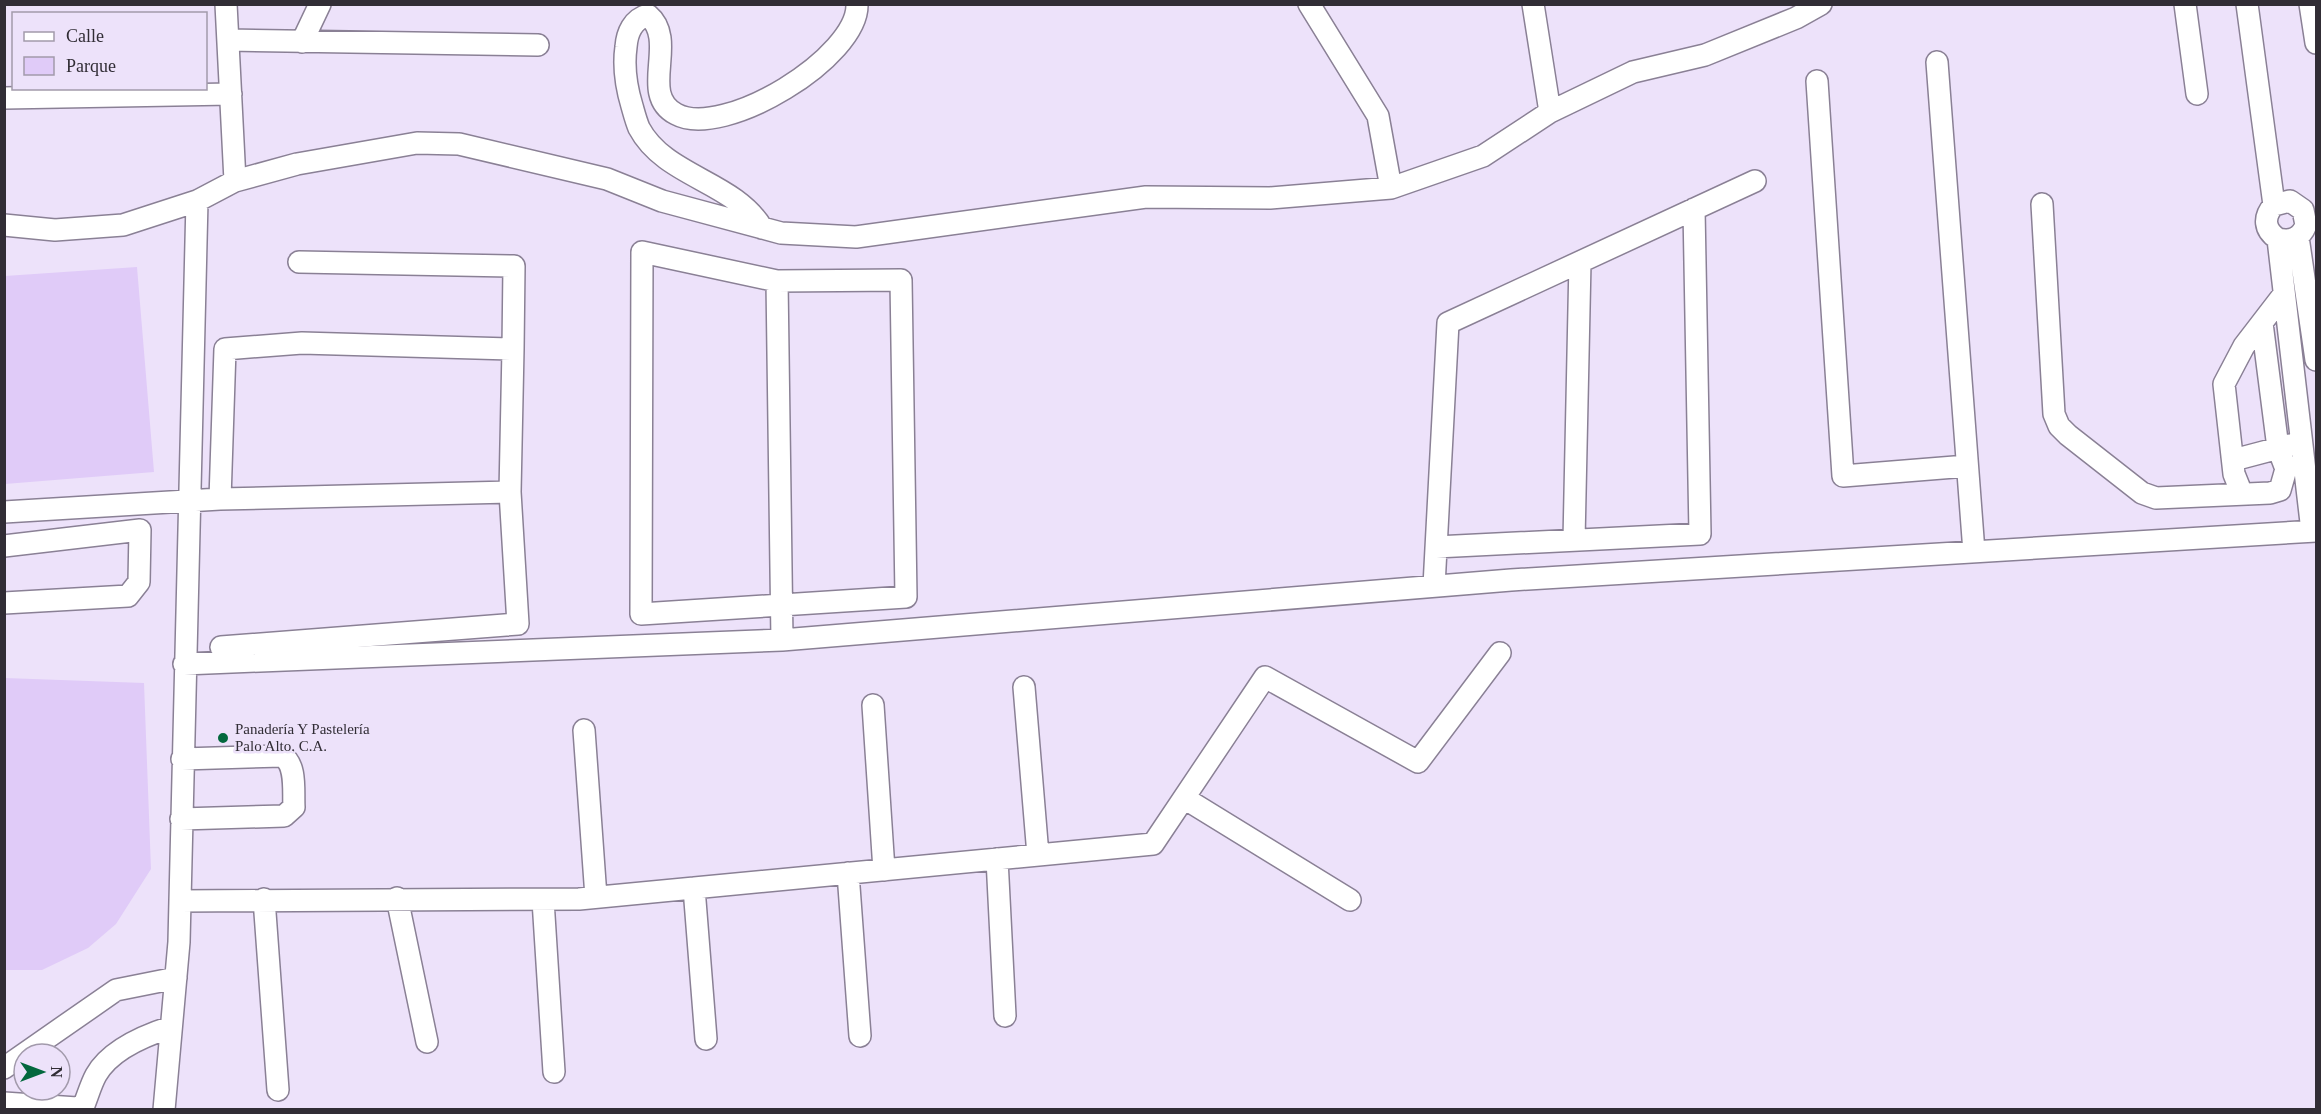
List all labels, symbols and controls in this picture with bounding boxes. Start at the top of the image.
legend [12,12,207,90]
text: Calle [66,26,104,46]
text: Parque [66,56,116,76]
place label: Panadería Y Pastelería Palo Alto. C.A. [235,721,370,754]
marker: Panadería Y Pastelería Palo Alto. C.A. [216,731,230,745]
north arrow [12,1042,72,1102]
text: N [48,1066,65,1078]

